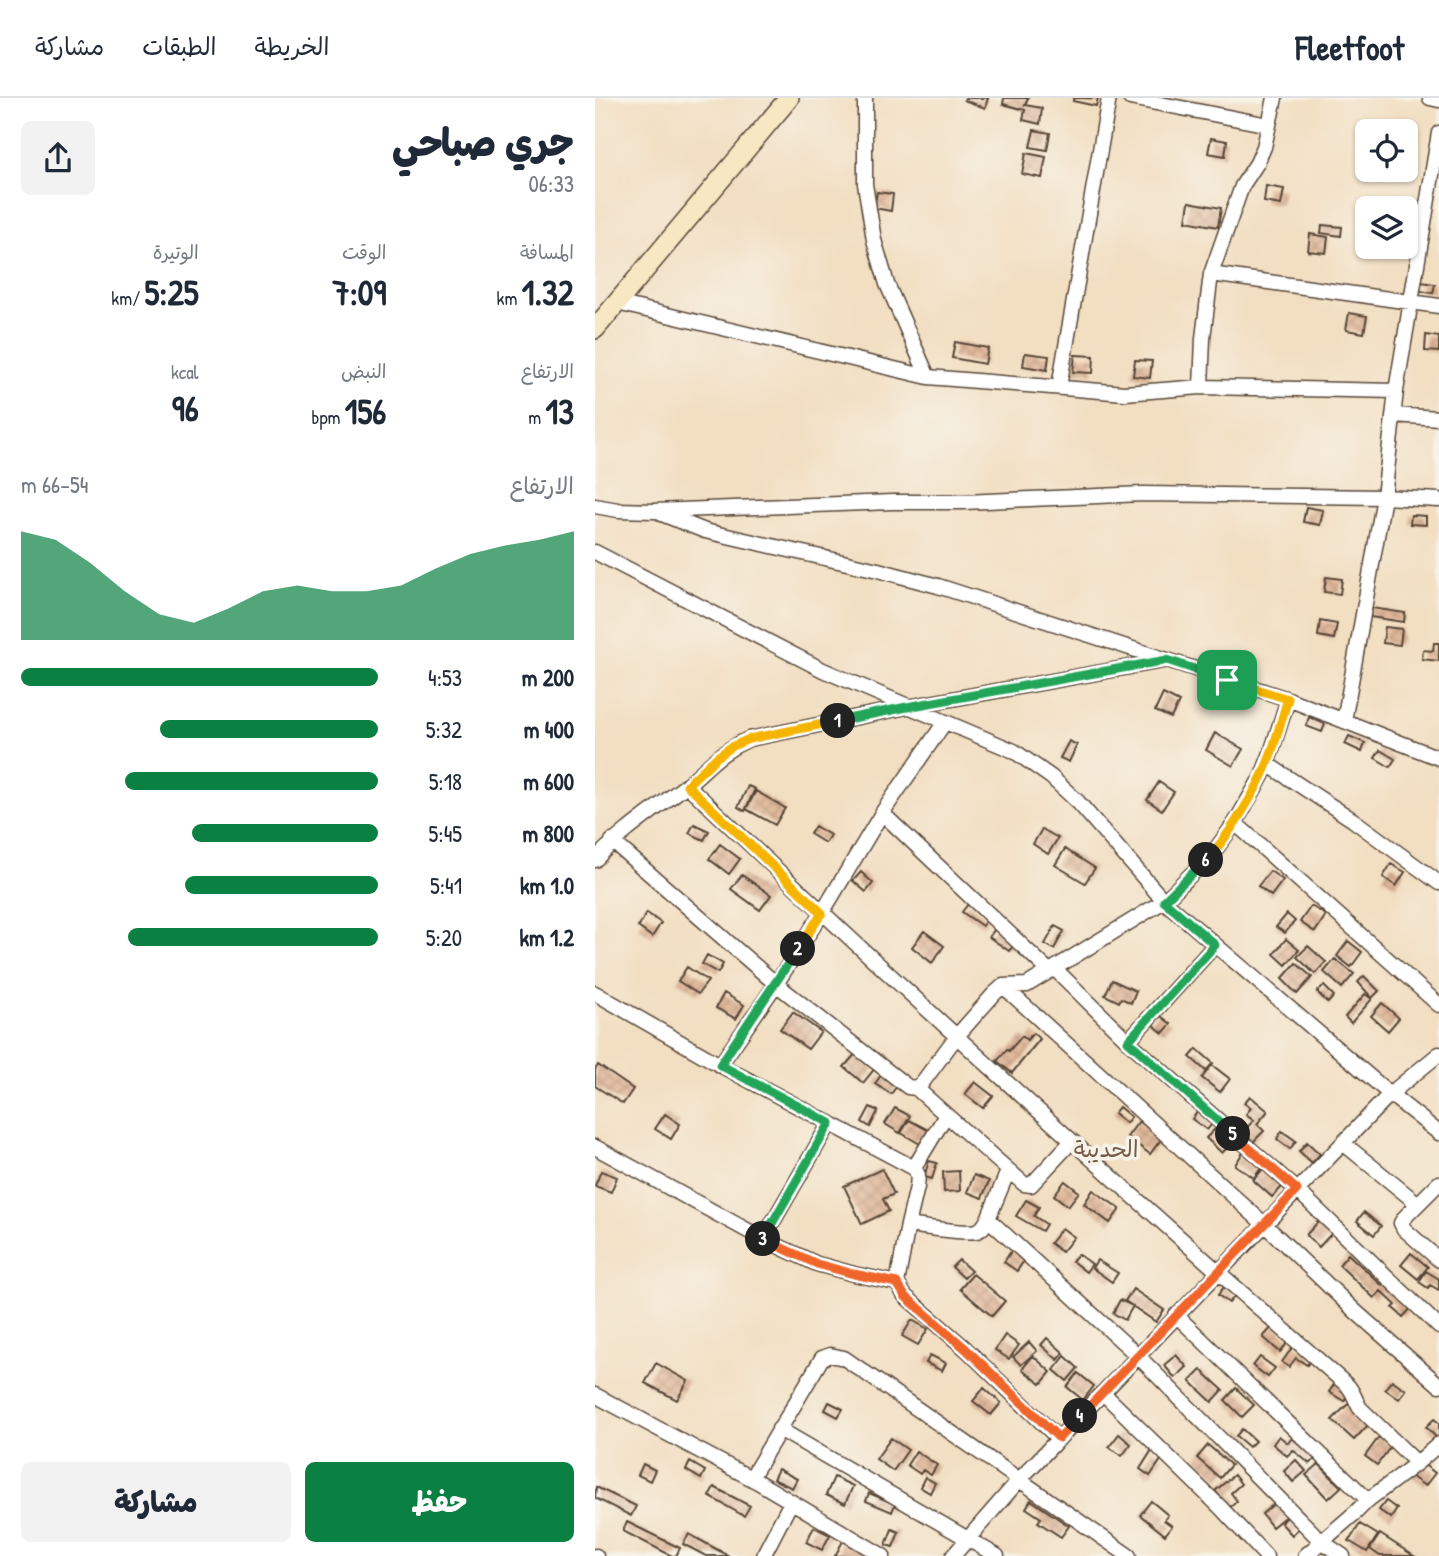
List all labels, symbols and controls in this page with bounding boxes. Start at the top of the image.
text: Fleetfoot [1295,26,1404,70]
text: مشاركة [35,30,104,62]
text: الطبقات [142,30,217,62]
text: الخريطة [255,30,329,62]
text: جري صباحي [392,116,574,168]
map controls [1355,119,1418,259]
button: locate [1355,119,1418,182]
button: share [21,121,95,195]
text: 06:33 [529,168,574,199]
button: layers [1355,196,1418,259]
text: الوتيرة [153,239,199,265]
text: الوقت [342,239,386,265]
text: المسافة [520,239,574,265]
text: 5:25 [145,269,199,316]
text: 7:09 [332,269,386,316]
text: 1.32 [522,269,574,316]
text: /km [111,285,145,311]
text: km [497,285,522,311]
text: النبض [341,358,386,384]
text: الارتفاع [521,358,574,384]
text: kcal [171,359,199,385]
text: 96 [172,385,199,432]
text: 156 [345,388,386,435]
text: 13 [546,388,574,435]
text: bpm [312,404,345,430]
text: m [528,404,546,430]
text: 54–66 m [21,469,88,500]
text: الارتفاع [510,470,574,501]
pin [1197,650,1257,710]
icon: arrive [1208,661,1246,699]
text: 4:53 [428,662,462,693]
text: 200 m [522,662,574,693]
pin: 1 [821,704,855,738]
text: 1 [834,707,841,733]
text: 5:32 [426,714,462,745]
text: 400 m [524,714,574,745]
text: 5:18 [429,766,462,797]
text: 600 m [523,766,574,797]
text: 5:45 [429,818,462,849]
text: 800 m [522,818,574,849]
pin: 6 [1189,842,1223,878]
text: 6 [1202,846,1209,872]
text: 5:41 [430,870,462,901]
text: 1.0 km [520,870,574,901]
text: 5:20 [426,922,462,953]
text: 1.2 km [519,922,574,953]
pin: 2 [781,932,815,966]
text: 2 [793,935,802,961]
pin: 5 [1215,1116,1251,1152]
text: 5 [1228,1120,1237,1146]
district label: الحديبة [1074,1133,1138,1164]
pin: 3 [745,1222,781,1256]
text: 3 [758,1225,767,1251]
pin: 4 [1063,1398,1098,1434]
text: 4 [1076,1402,1083,1428]
button: مشاركة [21,1462,291,1542]
button: حفظ [305,1462,574,1542]

